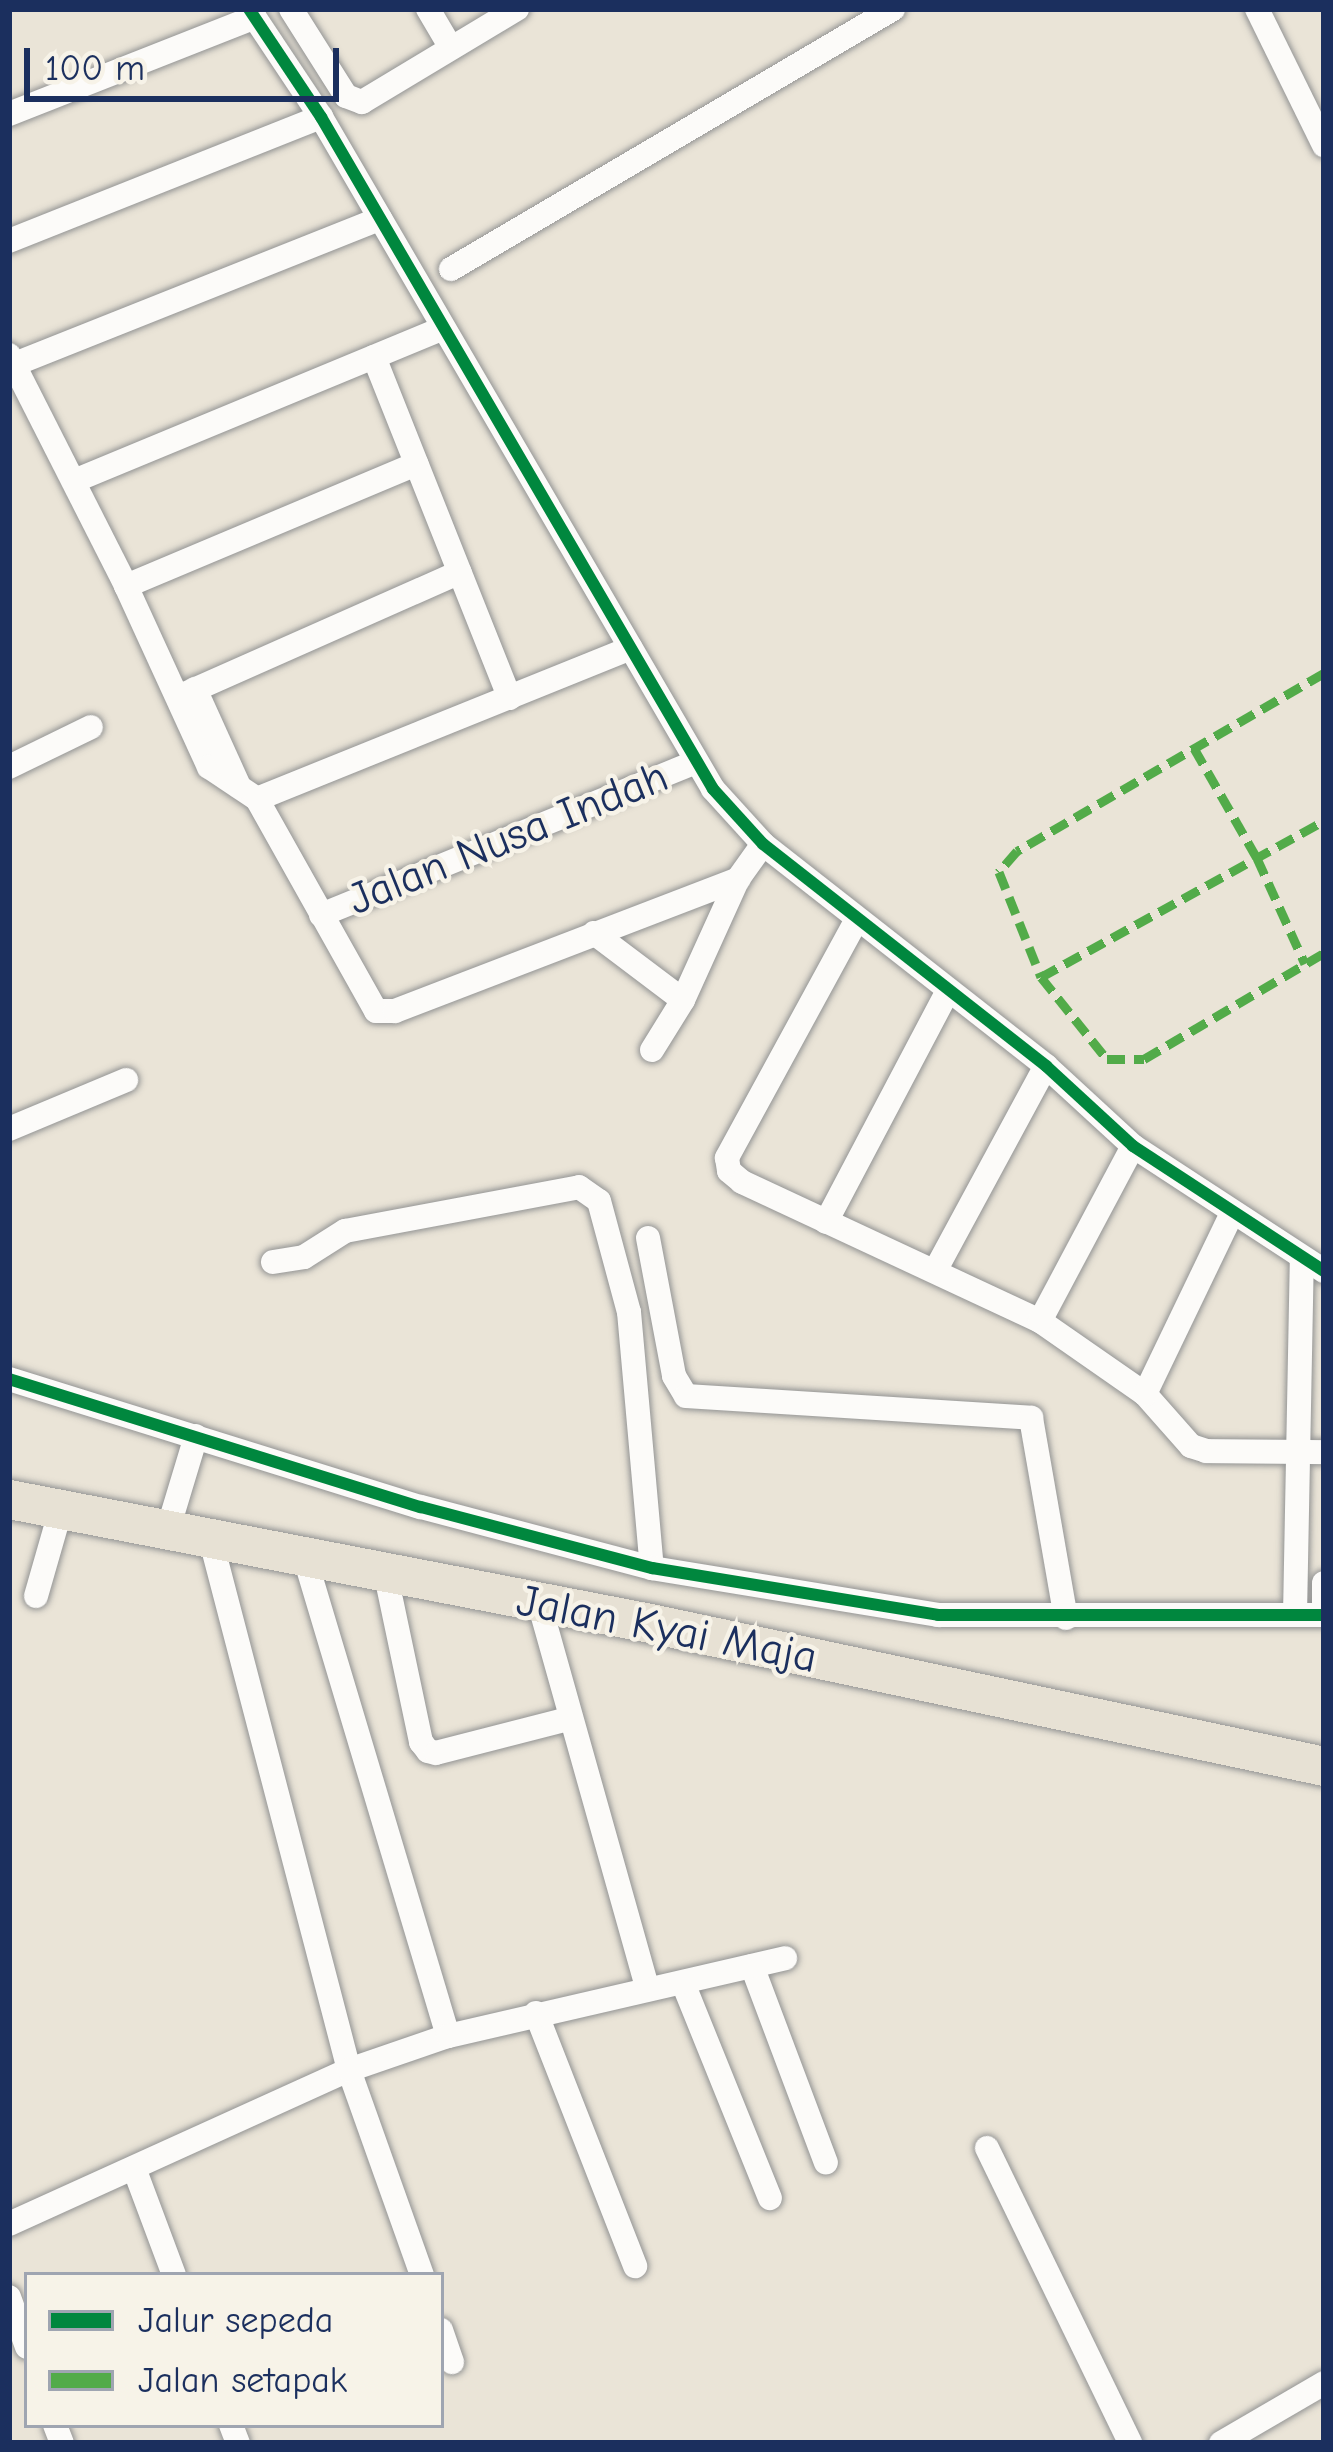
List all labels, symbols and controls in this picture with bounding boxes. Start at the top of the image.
scale bar [30,24,345,98]
text: 100 m [45,48,145,89]
street label: Jalan Nusa Indah [340,749,676,927]
street label: Jalan Kyai Maja [512,1573,822,1685]
legend [24,2272,444,2428]
text: Jalur sepeda [138,2300,333,2341]
text: Jalan setapak [138,2360,347,2401]

